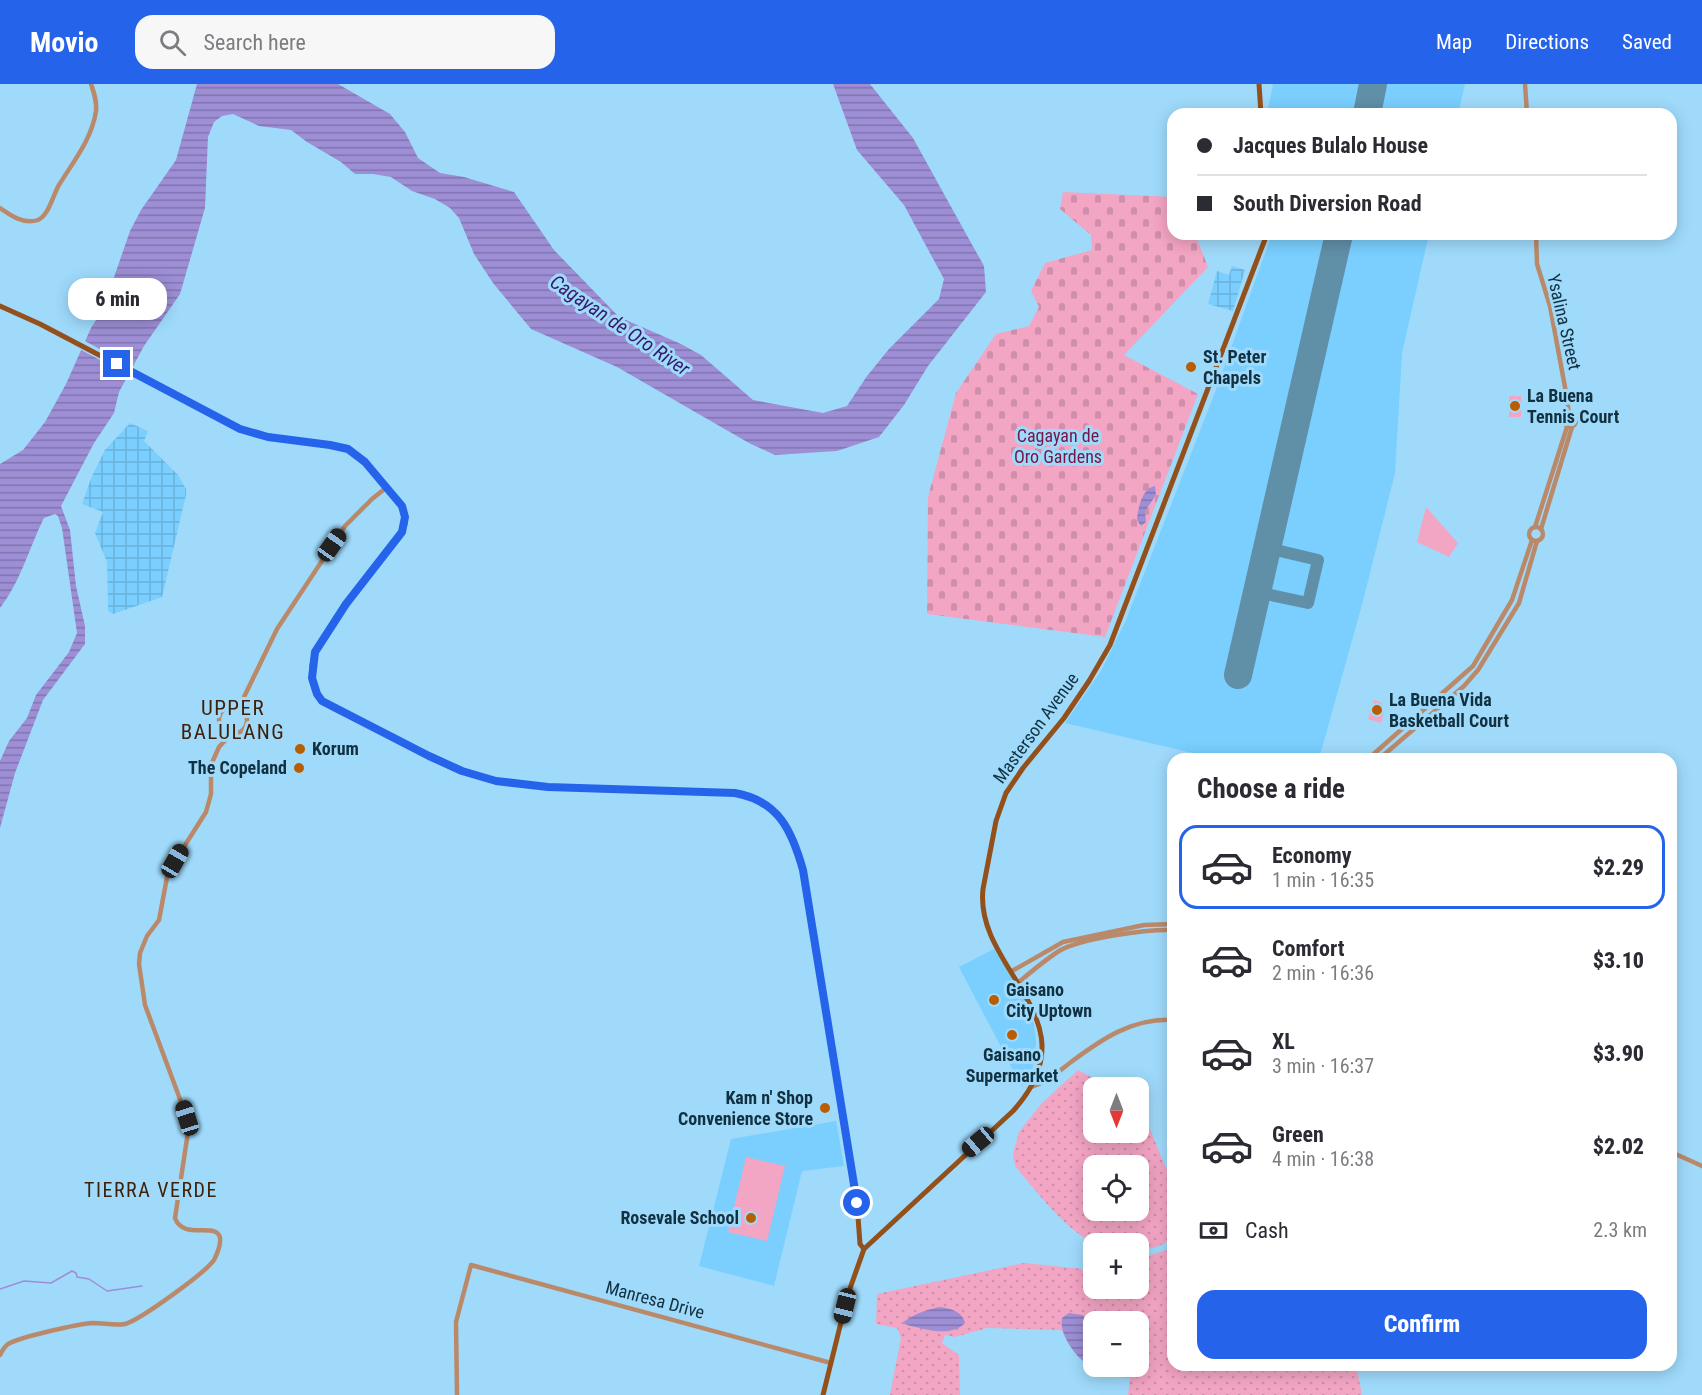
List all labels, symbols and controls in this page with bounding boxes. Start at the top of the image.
search box [135,15,555,69]
text: Movio [30,26,99,59]
icon: search [156,26,189,59]
text: Search here [204,30,306,55]
text: Map [1436,30,1472,54]
text: Directions [1505,30,1589,54]
text: Saved [1622,30,1672,54]
text: Jacques Bulalo House [1233,133,1428,158]
text: South Diversion Road [1233,191,1422,216]
water label: Cagayan de Oro River [546,269,695,381]
street label: Ysalina Street [1543,272,1586,372]
callout: 6 min [68,277,166,319]
text: 6 min [95,287,140,311]
place label: St. Peter Chapels [1203,346,1266,388]
route end [103,350,130,377]
marker: St. Peter Chapels [1184,360,1198,374]
place label: La Buena Tennis Court [1527,385,1620,427]
marker: La Buena Tennis Court [1508,399,1522,413]
park label: Cagayan de Oro Gardens [1014,425,1102,467]
car [314,525,350,565]
street label: Masterson Avenue [988,668,1083,787]
place label: La Buena Vida Basketball Court [1389,689,1509,731]
district label: UPPER BALULANG [181,696,285,744]
marker: La Buena Vida Basketball Court [1370,703,1384,717]
place label: Korum [312,738,359,759]
marker: Korum [293,742,307,756]
place label: The Copeland [188,757,287,778]
marker: The Copeland [292,761,306,775]
text: Choose a ride [1197,773,1345,805]
icon: car [1200,840,1254,894]
car [158,841,192,881]
text: Economy [1272,843,1352,868]
text: $2.29 [1593,855,1644,880]
text: 1 min · 16:35 [1272,868,1374,892]
icon: car [1200,933,1254,987]
text: Comfort [1272,936,1345,961]
text: $3.10 [1593,948,1644,973]
text: 2 min · 16:36 [1272,961,1374,985]
place label: Gaisano City Uptown [1006,979,1092,1021]
marker: Gaisano City Uptown [987,993,1001,1007]
icon: car [1200,1026,1254,1080]
marker: Gaisano Supermarket [1005,1028,1019,1042]
text: XL [1272,1029,1295,1054]
text: $3.90 [1593,1041,1644,1066]
place label: Gaisano Supermarket [966,1044,1059,1086]
text: 3 min · 16:37 [1272,1054,1374,1078]
north arrow [1083,1077,1149,1143]
map controls [1083,1077,1149,1377]
place label: Kam n' Shop Convenience Store [678,1087,813,1129]
car [173,1098,201,1138]
marker: Kam n' Shop Convenience Store [818,1101,832,1115]
icon: car [1200,1119,1254,1173]
text: Green [1272,1122,1324,1147]
car [958,1124,998,1160]
text: $2.02 [1593,1134,1644,1159]
text: 4 min · 16:38 [1272,1147,1374,1171]
button: locate [1083,1155,1149,1221]
district label: TIERRA VERDE [84,1178,218,1202]
route start [843,1189,870,1216]
place label: Rosevale School [620,1207,739,1228]
marker: Rosevale School [744,1211,758,1225]
icon: cash [1197,1214,1230,1247]
text: Cash [1245,1218,1289,1243]
text: 2.3 km [1593,1218,1647,1242]
button: + [1083,1233,1149,1299]
street label: Manresa Drive [603,1276,707,1323]
car [832,1286,858,1326]
button: Confirm [1197,1290,1647,1359]
button: − [1083,1311,1149,1377]

